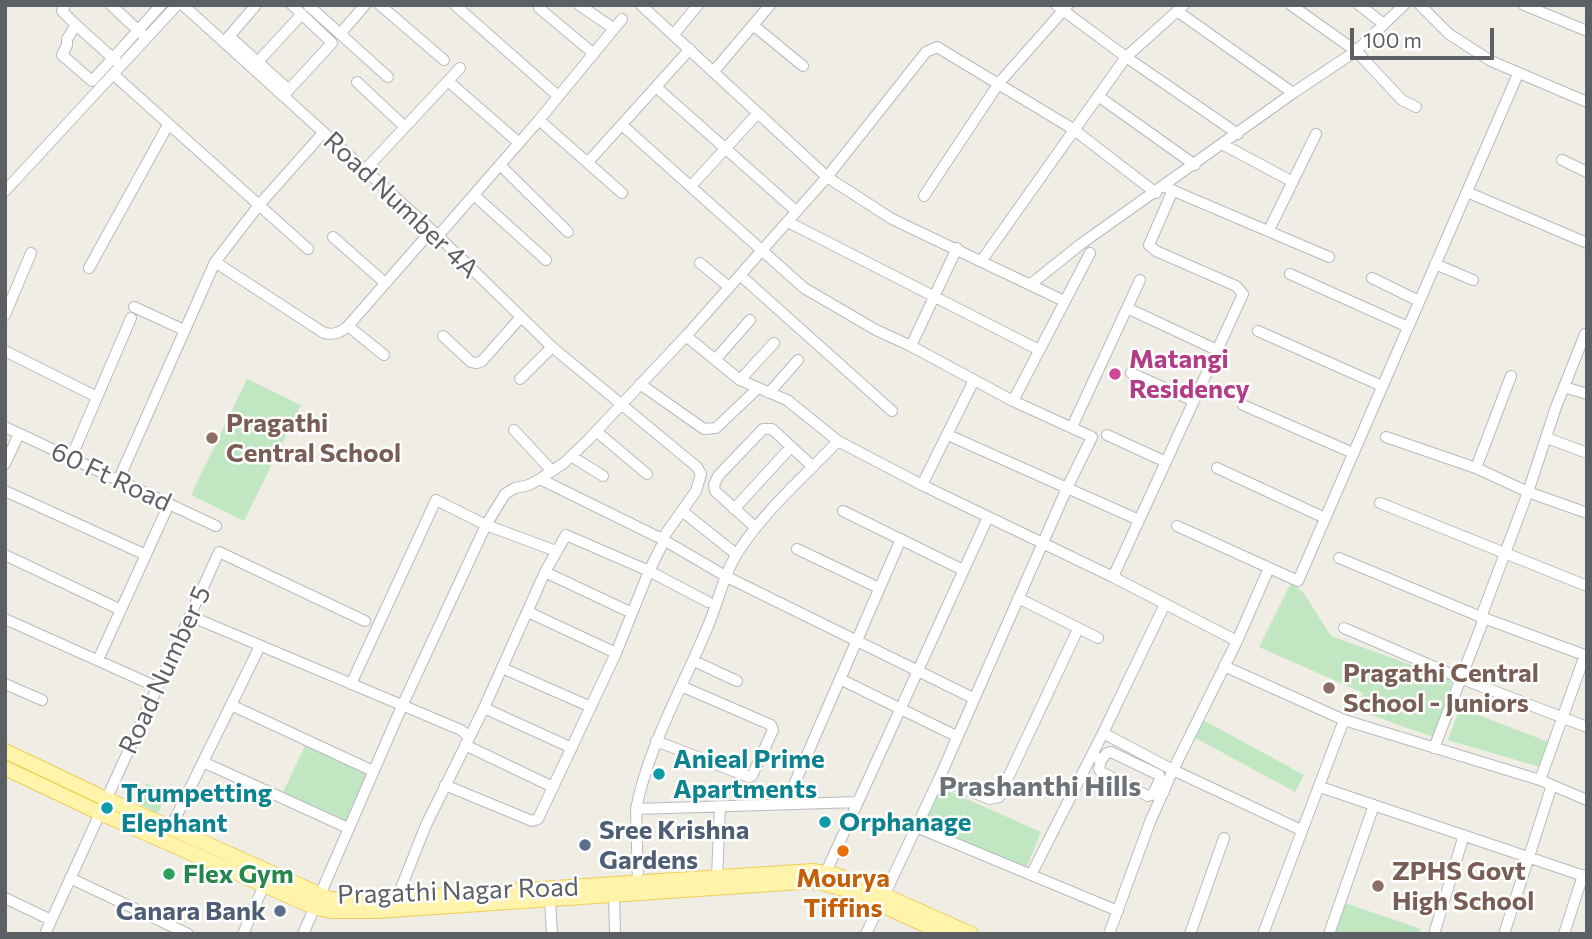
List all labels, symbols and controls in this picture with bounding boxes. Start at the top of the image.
scale bar [1354,14,1498,58]
text: 100 m [1363,27,1422,52]
street label: Road Number 4A [317,125,485,285]
place label: Matangi Residency [1129,343,1250,404]
marker: Matangi Residency [1107,366,1123,382]
place label: Pragathi Central School [226,407,401,468]
marker: Pragathi Central School [204,430,220,446]
street label: 60 Ft Road [46,436,176,518]
street label: Road Number 5 [112,581,218,759]
place label: Pragathi Central School - Juniors [1343,657,1539,718]
marker: Pragathi Central School - Juniors [1321,680,1337,696]
place label: Anieal Prime Apartments [673,743,825,804]
marker: Anieal Prime Apartments [651,766,667,782]
district label: Prashanthi Hills [939,770,1141,804]
place label: Trumpetting Elephant [121,777,272,838]
marker: Trumpetting Elephant [99,800,115,816]
place label: Orphanage [839,806,971,838]
place label: Sree Krishna Gardens [599,814,749,876]
marker: Orphanage [817,814,833,830]
marker: Sree Krishna Gardens [577,837,593,853]
marker: Mourya Tiffins [835,843,851,859]
place label: ZPHS Govt High School [1392,855,1534,917]
place label: Flex Gym [183,858,294,890]
place label: Mourya Tiffins [796,862,890,924]
marker: Flex Gym [161,866,177,882]
street label: Pragathi Nagar Road [337,871,579,911]
marker: ZPHS Govt High School [1370,878,1386,894]
place label: Canara Bank [116,895,266,927]
marker: Canara Bank [272,903,288,919]

